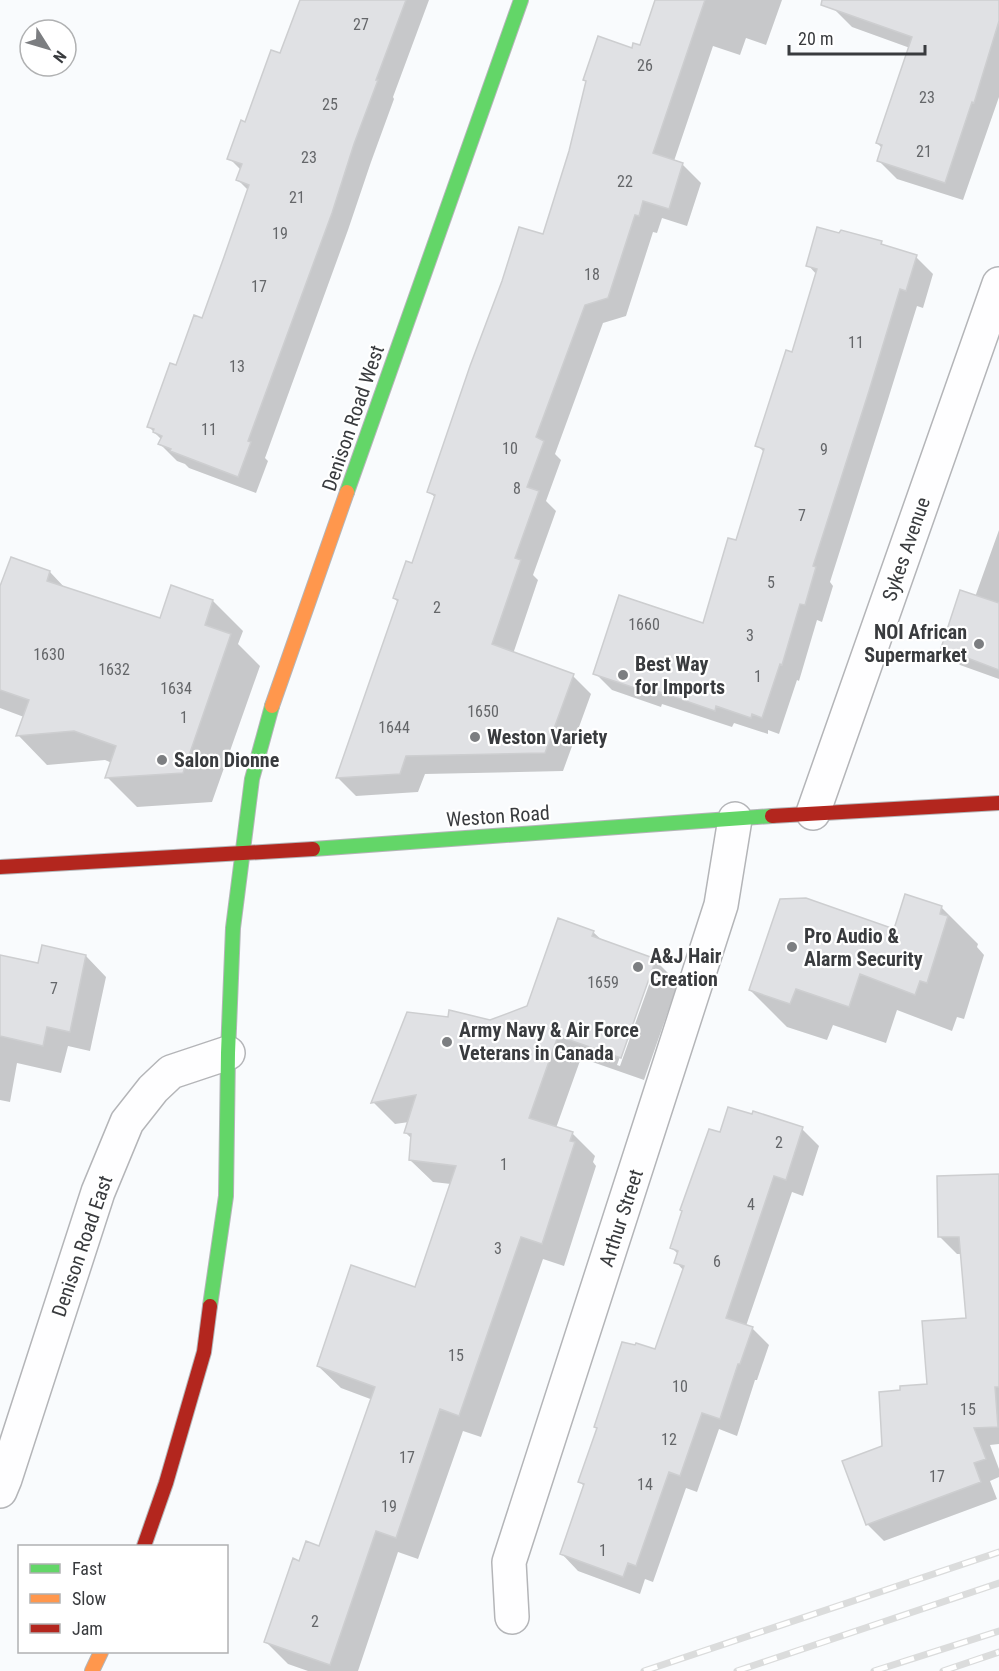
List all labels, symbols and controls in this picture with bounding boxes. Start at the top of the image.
house number: 27 [353,15,369,34]
north arrow [18,18,78,78]
scale bar [789,18,926,56]
text: 20 m [798,28,833,49]
text: N [49,47,70,66]
house number: 26 [637,56,653,75]
house number: 23 [919,88,935,107]
house number: 25 [322,95,338,114]
house number: 21 [916,142,932,161]
house number: 23 [301,148,317,167]
house number: 22 [617,172,633,191]
house number: 21 [289,188,305,207]
house number: 19 [272,224,288,243]
house number: 18 [584,265,600,284]
house number: 17 [251,277,267,296]
house number: 11 [848,333,864,352]
street label: Denison Road West [317,342,389,494]
house number: 13 [229,357,245,376]
house number: 11 [201,420,217,439]
house number: 10 [502,439,518,458]
house number: 9 [820,440,828,459]
house number: 8 [513,479,521,498]
street label: Sykes Avenue [877,494,935,604]
house number: 7 [798,506,806,525]
house number: 5 [767,573,775,592]
house number: 2 [433,598,441,617]
house number: 1660 [628,615,660,634]
place label: NOI African Supermarket [864,620,967,667]
house number: 3 [746,626,754,645]
marker: NOI African Supermarket [972,637,986,651]
house number: 1630 [33,645,65,664]
place label: Best Way for Imports [635,652,725,699]
house number: 1632 [98,660,130,679]
house number: 1 [754,667,762,686]
marker: Best Way for Imports [616,668,630,682]
house number: 1634 [160,679,192,698]
house number: 1650 [467,702,499,721]
house number: 1 [180,708,188,727]
house number: 1644 [378,718,410,737]
place label: Weston Variety [487,725,607,749]
marker: Weston Variety [468,730,482,744]
place label: Salon Dionne [174,748,279,772]
marker: Salon Dionne [155,753,169,767]
street label: Weston Road [445,800,551,832]
place label: Pro Audio & Alarm Security [804,924,923,971]
marker: Pro Audio & Alarm Security [785,940,799,954]
place label: A&J Hair Creation [650,944,722,991]
marker: A&J Hair Creation [631,960,645,974]
house number: 1659 [587,973,619,992]
house number: 7 [50,979,58,998]
place label: Army Navy & Air Force Veterans in Canada [459,1018,639,1065]
marker: Army Navy & Air Force Veterans in Canada [440,1035,454,1049]
house number: 2 [775,1133,783,1152]
house number: 1 [500,1155,508,1174]
street label: Arthur Street [594,1166,648,1270]
street label: Denison Road East [47,1172,117,1320]
house number: 4 [747,1195,755,1214]
house number: 3 [494,1239,502,1258]
house number: 6 [713,1252,721,1271]
house number: 15 [448,1346,464,1365]
house number: 10 [672,1377,688,1396]
house number: 15 [960,1400,976,1419]
house number: 12 [661,1430,677,1449]
house number: 17 [399,1448,415,1467]
house number: 17 [929,1467,945,1486]
house number: 14 [637,1475,653,1494]
house number: 19 [381,1497,397,1516]
house number: 1 [599,1541,607,1560]
legend [18,1545,228,1653]
text: Fast [72,1558,103,1579]
text: Slow [72,1588,107,1609]
house number: 2 [311,1612,319,1631]
text: Jam [72,1618,103,1639]

